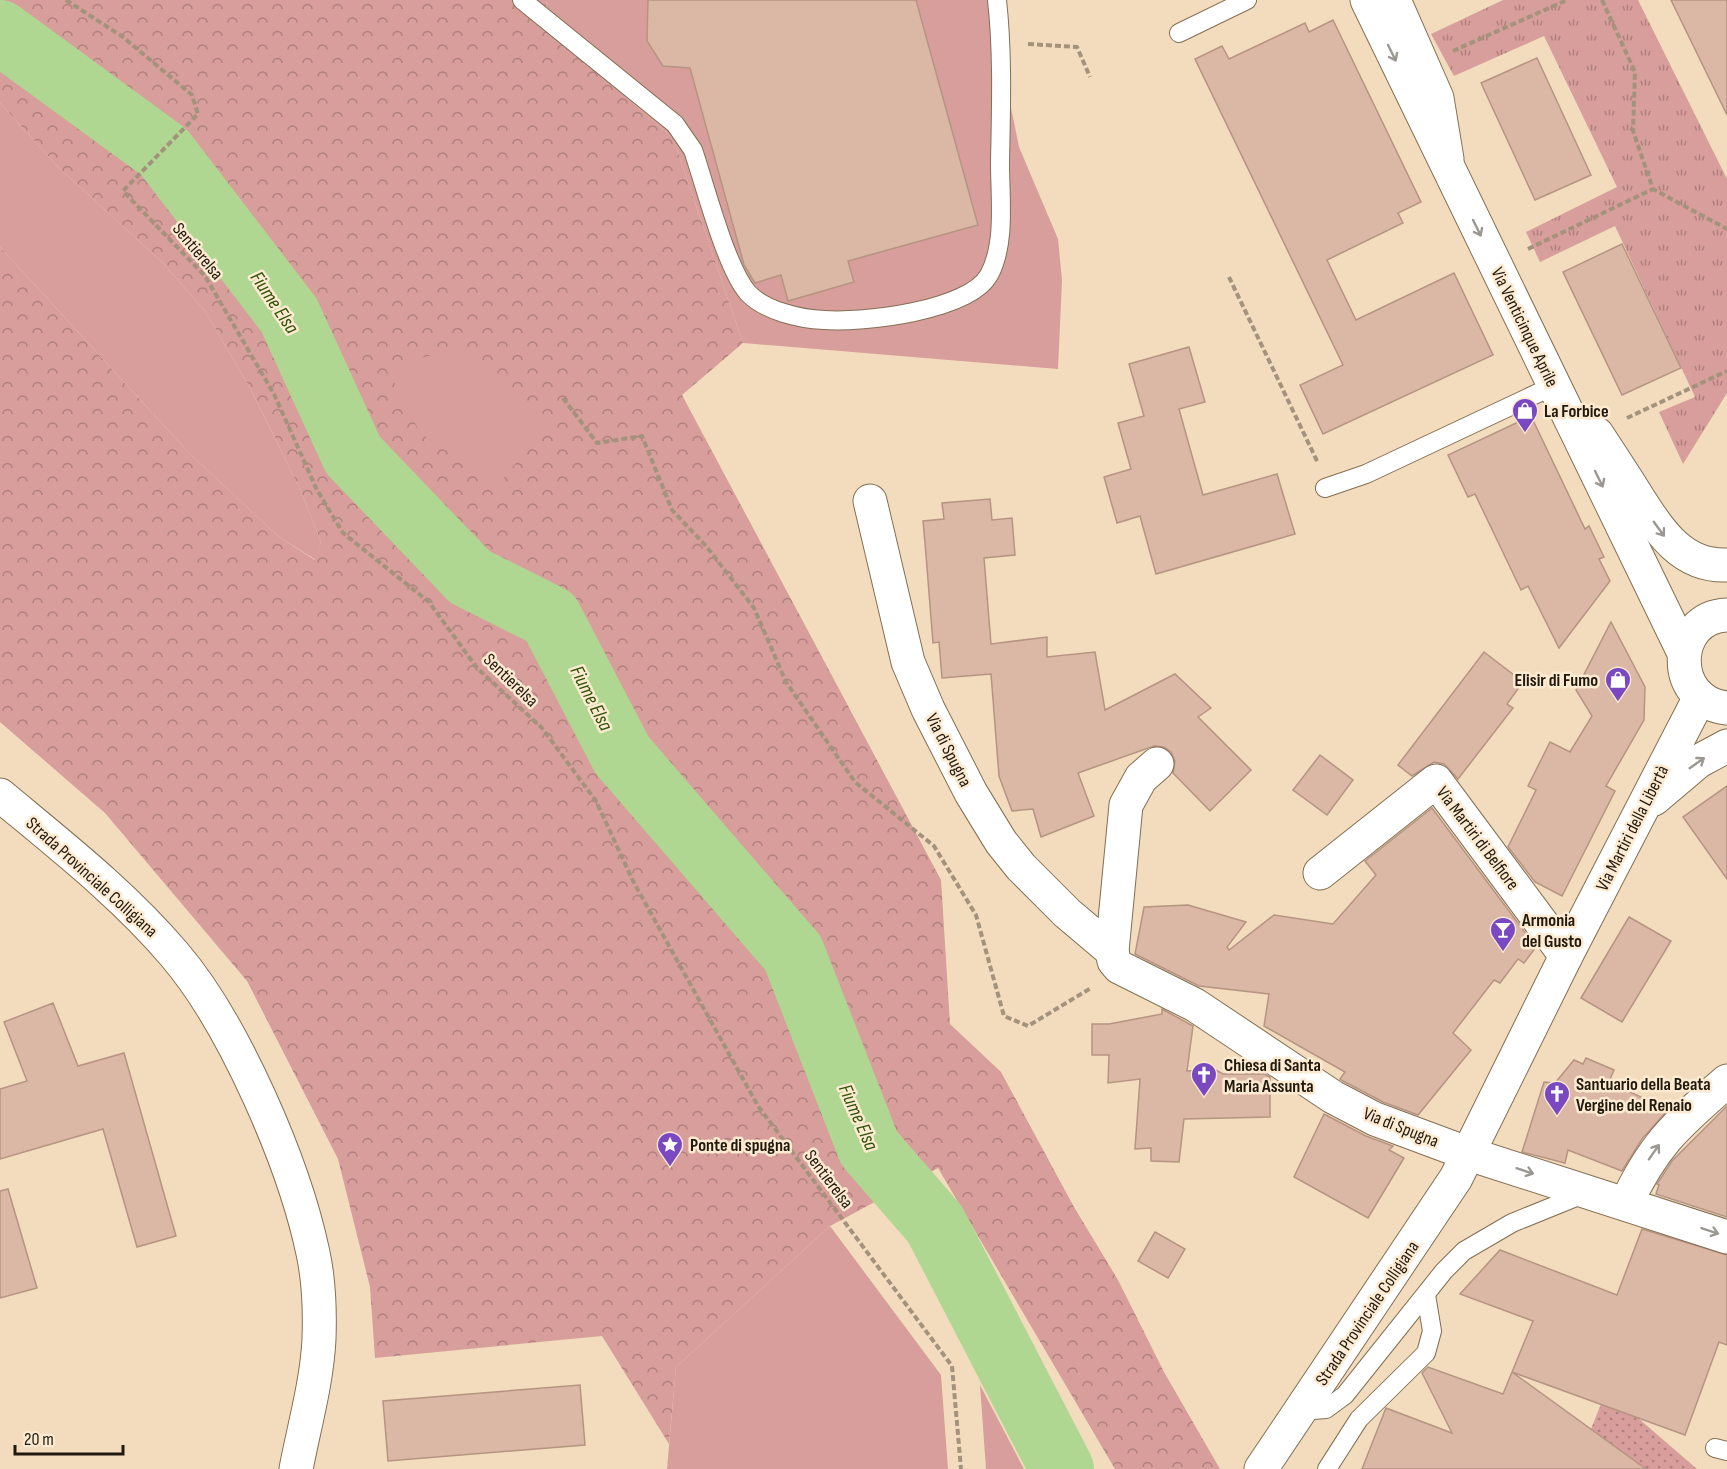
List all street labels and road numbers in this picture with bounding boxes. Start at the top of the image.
street label: Sentierelsa [168,219,227,284]
street label: Via Venticinque Aprile [1486,264,1563,391]
street label: Sentierelsa [479,649,542,711]
street label: Via di Spugna [921,710,976,790]
street label: Via Martiri della Libertà [1592,762,1673,895]
street label: Via Martiri di Belfiore [1432,782,1523,894]
street label: Strada Provinciale Colligiana [22,813,162,942]
street label: Via di Spugna [1360,1103,1442,1152]
street label: Sentierelsa [800,1146,857,1213]
street label: Strada Provinciale Colligiana [1311,1237,1424,1389]

